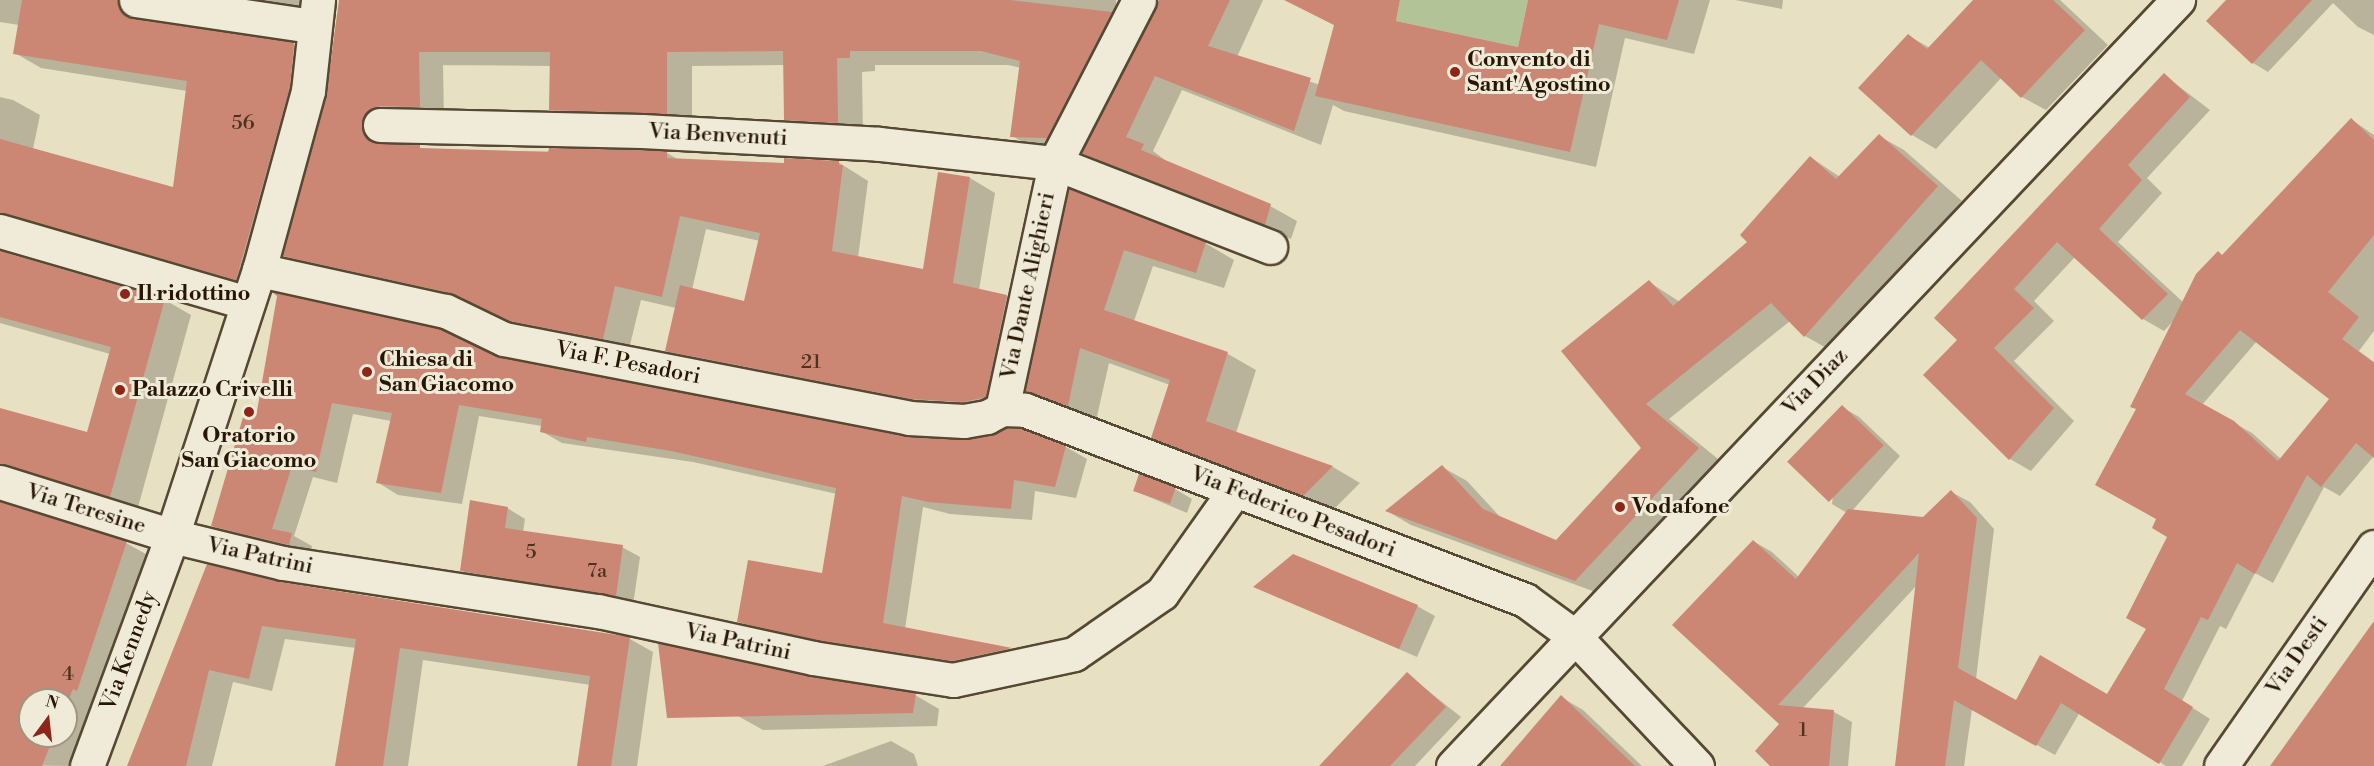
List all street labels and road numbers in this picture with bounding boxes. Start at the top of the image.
street label: Via Benvenuti [648,118,788,152]
street label: Via Dante Alighieri [995,190,1061,382]
street label: Via F. Pesadori [553,336,703,390]
street label: Via Diaz [1777,343,1853,421]
street label: Via Federico Pesadori [1187,461,1399,563]
street label: Via Teresine [23,478,149,540]
street label: Via Patrini [205,532,315,580]
street label: Via Kennedy [95,588,163,714]
street label: Via Desti [2260,611,2334,701]
street label: Via Patrini [683,618,793,666]

